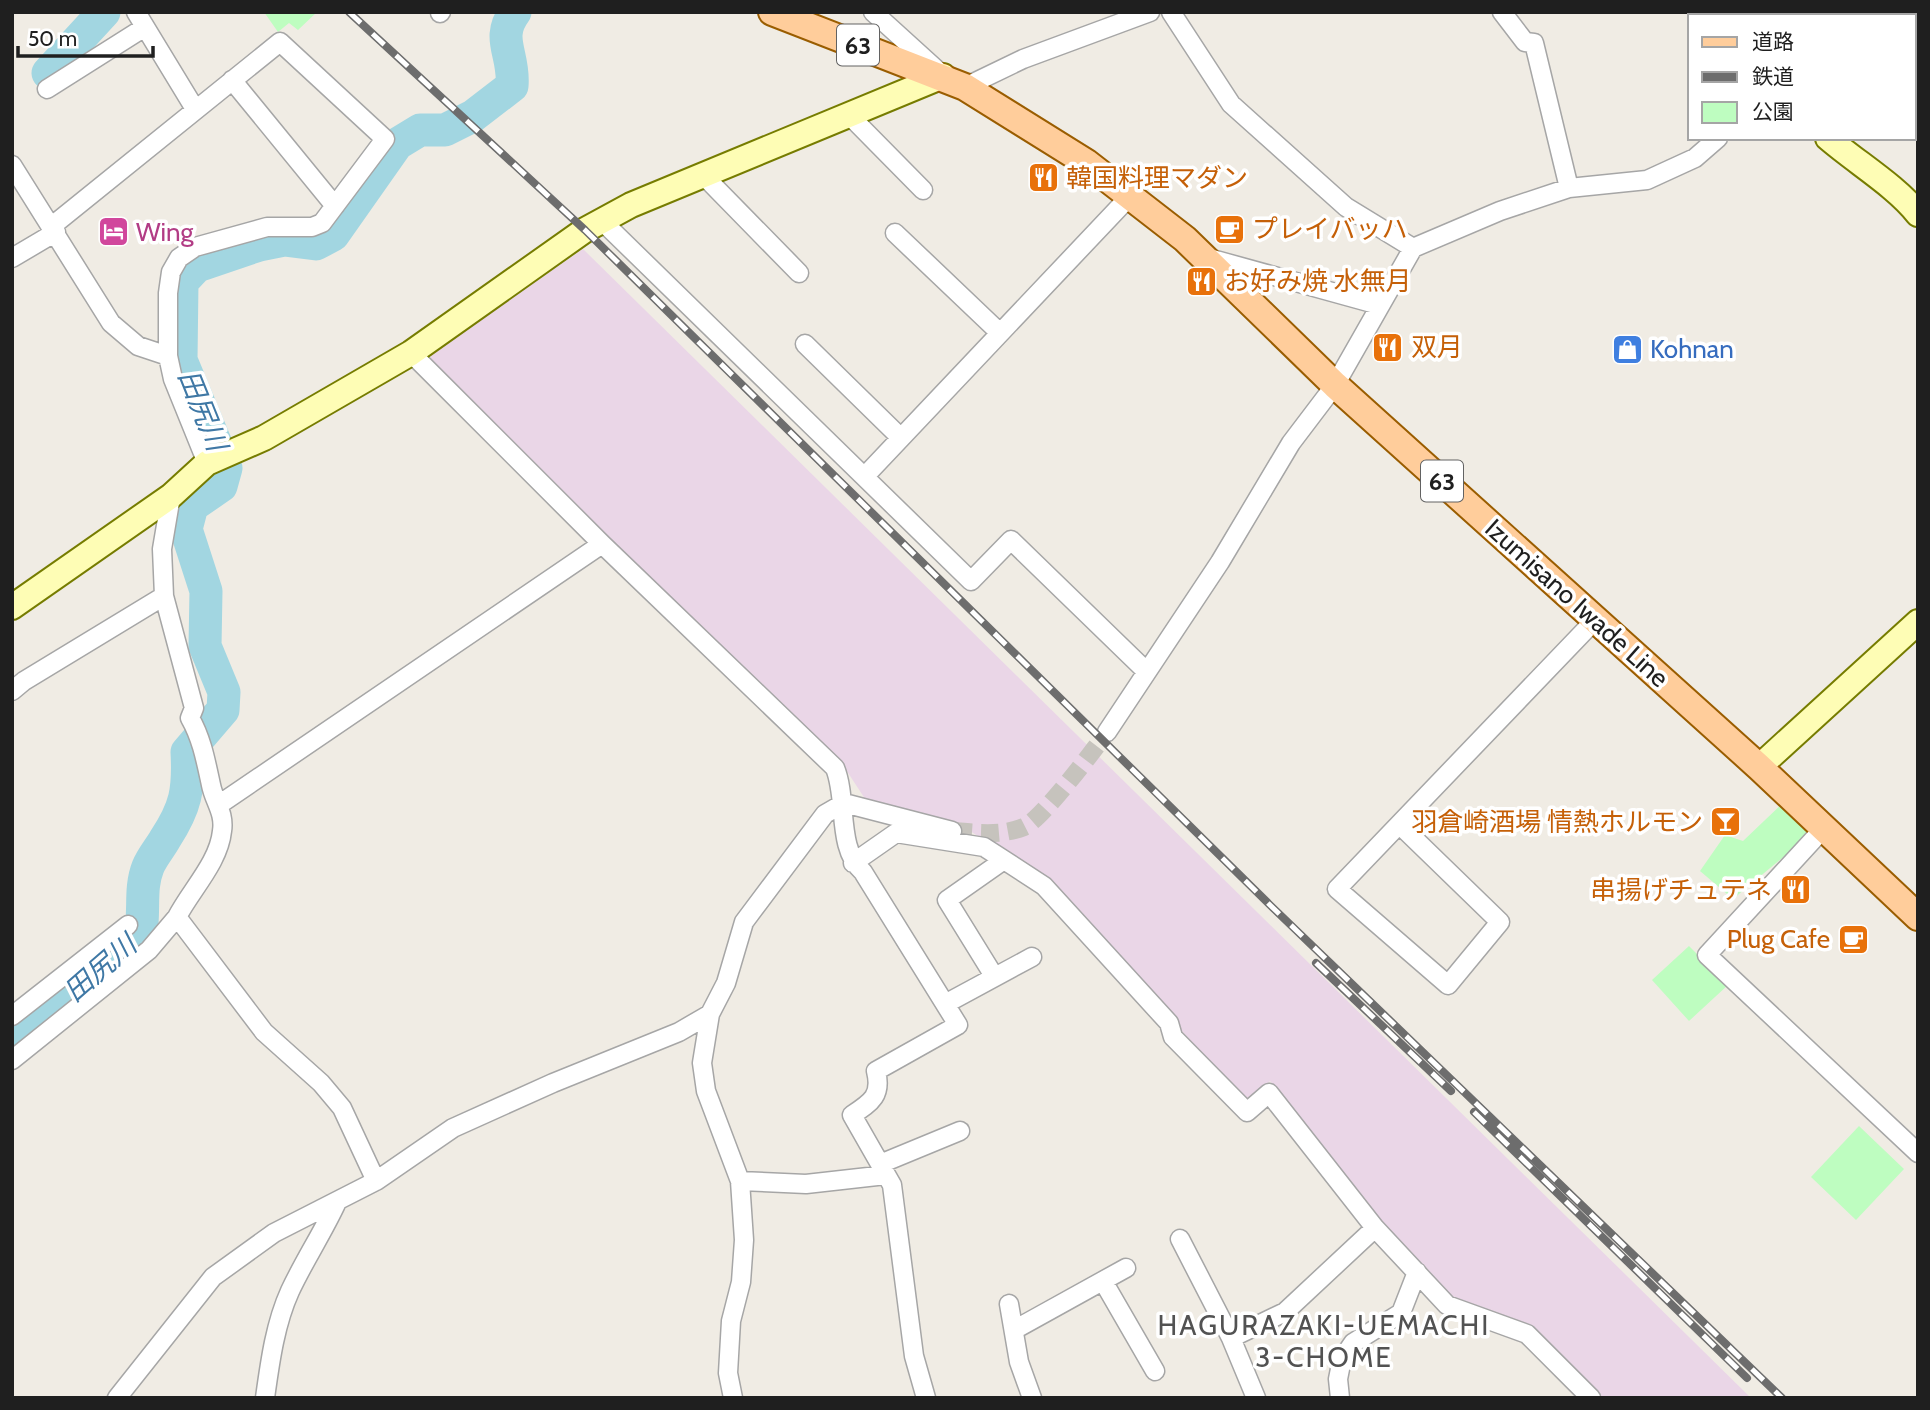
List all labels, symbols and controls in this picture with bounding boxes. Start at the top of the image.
scale bar [18,14,152,58]
legend [1688,14,1916,140]
road number: 63 [837,25,879,66]
text: 50 m [28,26,77,51]
text: 道路 [1752,29,1794,54]
text: 鉄道 [1752,64,1794,89]
text: 公園 [1752,99,1794,124]
restaurant icon: 韓国料理マダン [1026,161,1060,195]
place label: 韓国料理マダン [1066,162,1248,194]
cafe icon: プレイバッハ [1212,212,1246,246]
place label: プレイバッハ [1252,213,1407,245]
hotel icon: Wing [96,215,130,249]
place label: Wing [136,216,195,248]
restaurant icon: お好み焼 水無月 [1184,264,1218,298]
place label: お好み焼 水無月 [1224,265,1412,297]
restaurant icon: 双月 [1371,330,1405,364]
place label: 双月 [1411,331,1463,363]
shop icon: Kohnan [1610,332,1644,366]
place label: Kohnan [1650,333,1734,365]
water label: 田尻川 [172,365,236,458]
road number: 63 [1421,460,1463,502]
street label: Izumisano Iwade Line [1479,512,1675,694]
bar icon: 羽倉崎酒場 情熱ホルモン [1709,805,1743,839]
place label: 羽倉崎酒場 情熱ホルモン [1411,806,1703,838]
restaurant icon: 串揚げチュテネ [1778,873,1812,907]
place label: 串揚げチュテネ [1590,874,1772,906]
cafe icon: Plug Cafe [1836,922,1870,956]
place label: Plug Cafe [1727,923,1830,955]
water label: 田尻川 [57,926,145,1008]
district label: HAGURAZAKI-UEMACHI 3-CHOME [1157,1308,1491,1374]

